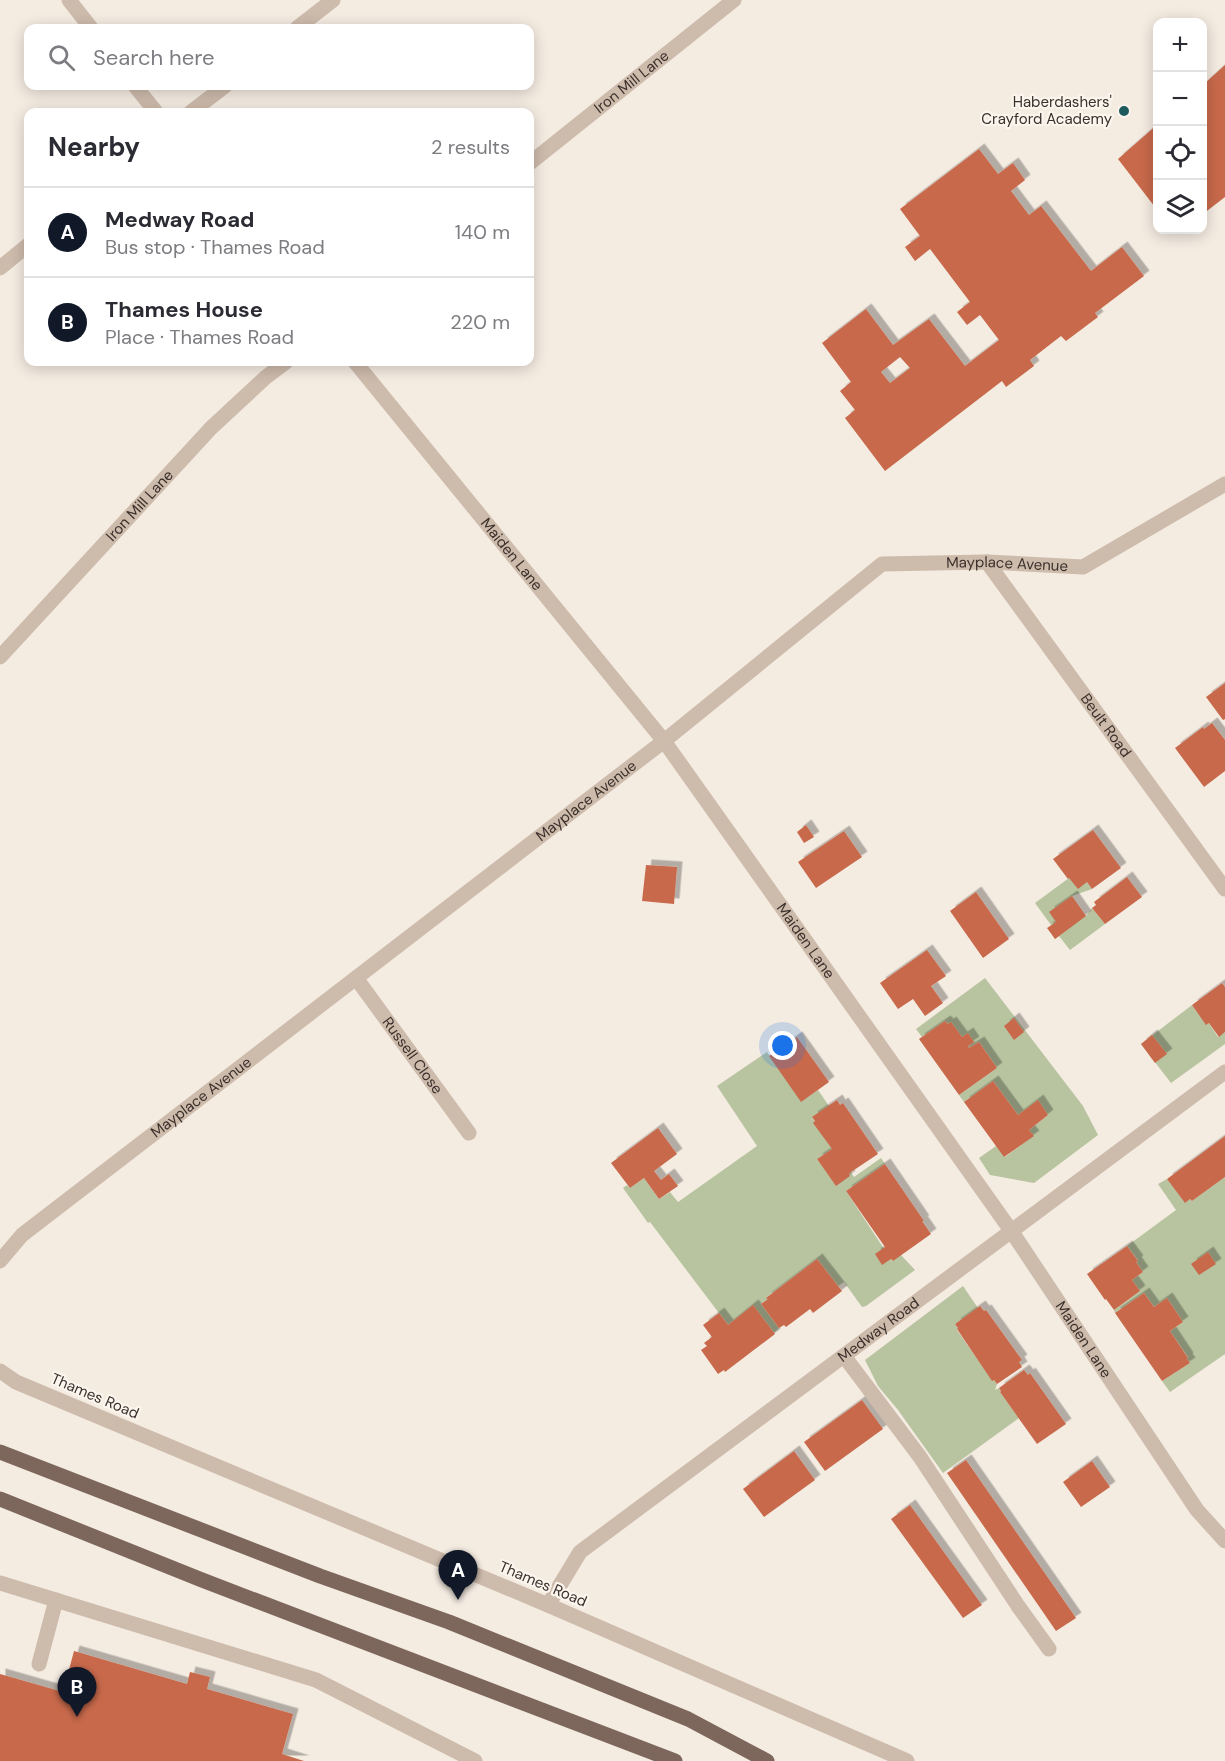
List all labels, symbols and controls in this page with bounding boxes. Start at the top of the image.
map controls [1153,18,1207,234]
button: + [1153,18,1207,72]
search box [24,24,534,90]
icon: search [45,41,78,74]
text: Search here [93,43,214,72]
street label: Iron Mill Lane [590,46,673,118]
button: − [1153,72,1207,126]
place label: Haberdashers' Crayford Academy [981,92,1113,129]
marker: Haberdashers' Crayford Academy [1117,104,1131,118]
button: locate [1153,126,1207,180]
text: Nearby [48,130,140,164]
text: 2 results [431,134,510,160]
button: layers [1153,180,1207,234]
text: Medway Road [105,205,255,234]
text: A [60,219,75,245]
text: 140 m [455,219,510,245]
text: Bus stop · Thames Road [105,234,325,260]
text: Thames House [105,295,263,324]
text: B [61,309,74,335]
text: 220 m [450,309,510,335]
text: Place · Thames Road [105,324,294,350]
street label: Iron Mill Lane [102,465,178,546]
street label: Maiden Lane [476,514,547,595]
street label: Mayplace Avenue [946,552,1068,576]
street label: Beult Road [1076,689,1136,761]
street label: Mayplace Avenue [532,756,641,846]
street label: Maiden Lane [772,899,839,983]
street label: Russell Close [378,1013,447,1098]
your location [768,1031,797,1060]
street label: Mayplace Avenue [147,1052,256,1142]
street label: Medway Road [834,1293,923,1367]
street label: Maiden Lane [1051,1297,1116,1382]
street label: Thames Road [48,1369,142,1423]
pin: A [438,1550,478,1600]
street label: Thames Road [496,1557,590,1611]
pin: B [58,1668,97,1717]

